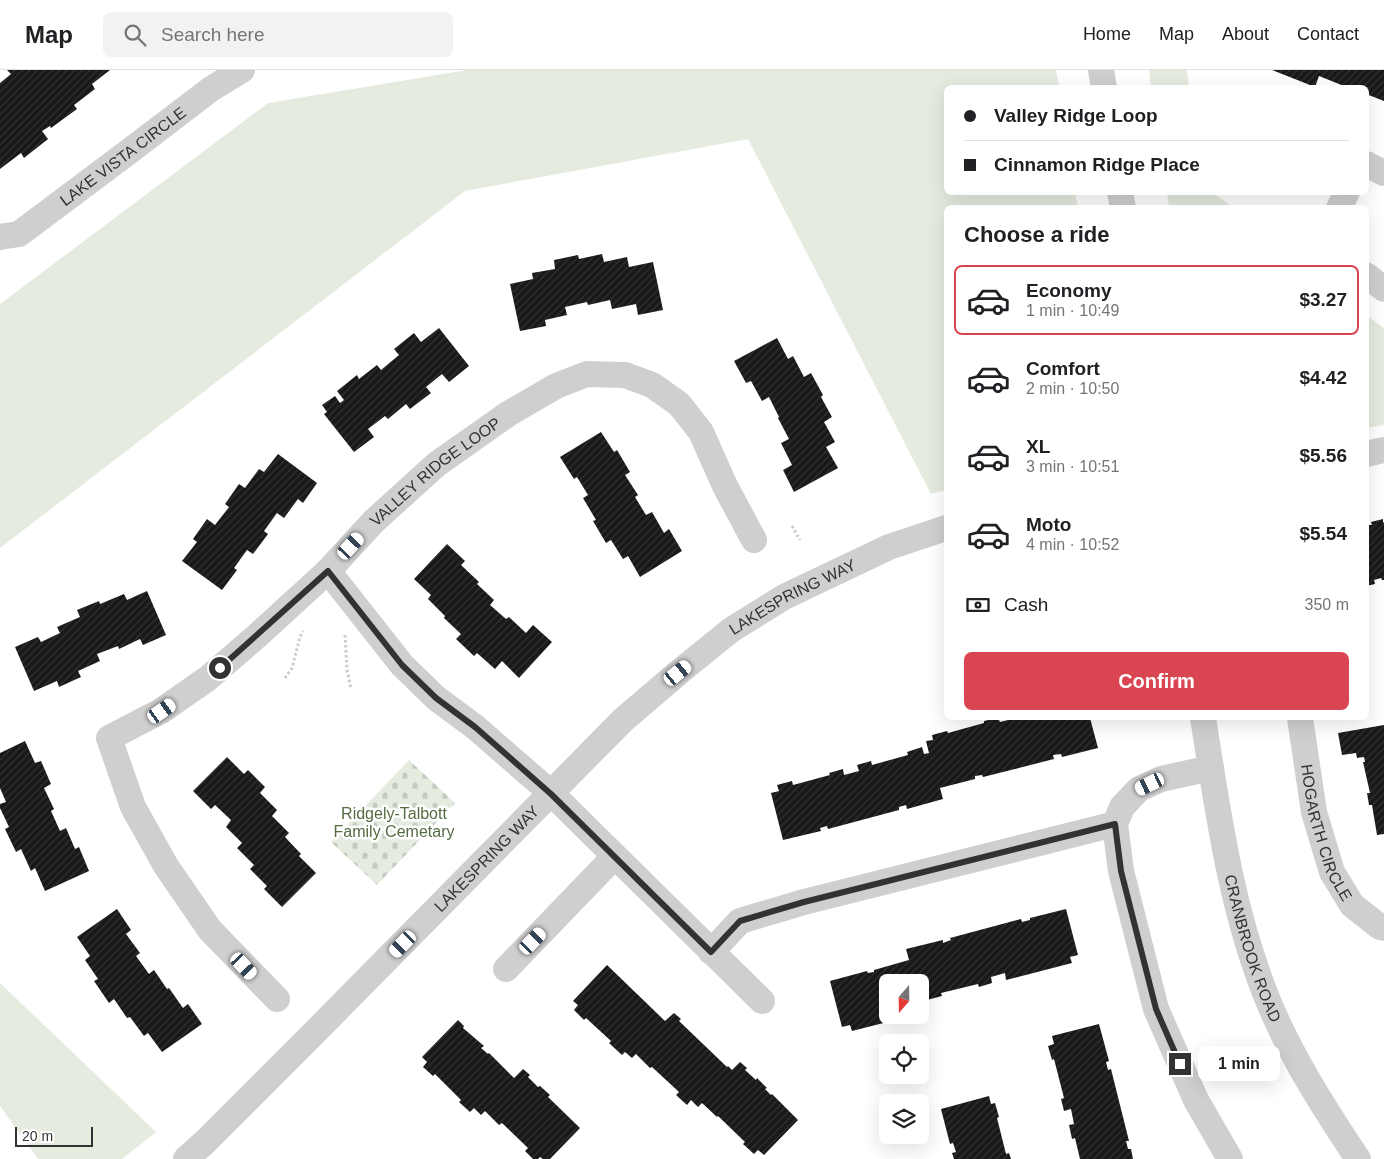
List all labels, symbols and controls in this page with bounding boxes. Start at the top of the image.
search box [103,12,453,57]
text: Map [25,21,73,48]
icon: search [121,21,149,49]
text: Search here [161,24,265,45]
text: Home [1083,24,1131,44]
text: Map [1159,24,1194,44]
text: About [1222,24,1269,44]
text: Contact [1297,24,1359,44]
street label: LAKE VISTA CIRCLE [57,103,189,209]
text: Valley Ridge Loop [994,105,1158,126]
text: Cinnamon Ridge Place [994,154,1200,175]
text: Choose a ride [964,222,1109,247]
icon: car [966,278,1011,323]
text: Economy [1026,280,1112,301]
text: $3.27 [1299,289,1347,310]
text: 1 min · 10:49 [1026,302,1119,319]
icon: car [966,356,1011,401]
text: Comfort [1026,358,1100,379]
text: $4.42 [1299,367,1347,388]
text: 2 min · 10:50 [1026,380,1119,397]
street label: VALLEY RIDGE LOOP [366,414,503,529]
icon: car [966,434,1011,479]
text: XL [1026,436,1050,457]
text: $5.56 [1299,445,1347,466]
text: 3 min · 10:51 [1026,458,1119,475]
icon: car [966,512,1011,557]
text: Moto [1026,514,1071,535]
text: $5.54 [1299,523,1347,544]
car [335,530,366,562]
text: 4 min · 10:52 [1026,536,1119,553]
street label: LAKESPRING WAY [726,556,859,638]
icon: cash [964,591,992,619]
text: Cash [1004,594,1048,615]
text: 350 m [1305,596,1349,613]
button: Confirm [964,652,1349,710]
route start [209,657,231,679]
car [661,658,694,688]
car [145,696,178,726]
street label: HOGARTH CIRCLE [1298,763,1356,904]
car [1133,771,1166,797]
street label: LAKESPRING WAY [431,802,542,915]
park label: Ridgely-Talbott Family Cemetary [334,805,454,840]
street label: CRANBROOK ROAD [1222,873,1285,1024]
car [517,925,548,957]
car [387,928,418,960]
car [228,950,259,982]
north arrow [879,974,929,1024]
map controls [879,974,929,1144]
button: locate [879,1034,929,1084]
callout: 1 min [1198,1046,1280,1082]
route end [1169,1053,1191,1075]
text: 1 min [1218,1055,1260,1072]
button: layers [879,1094,929,1144]
scale bar [15,1124,92,1147]
text: 20 m [22,1128,53,1144]

